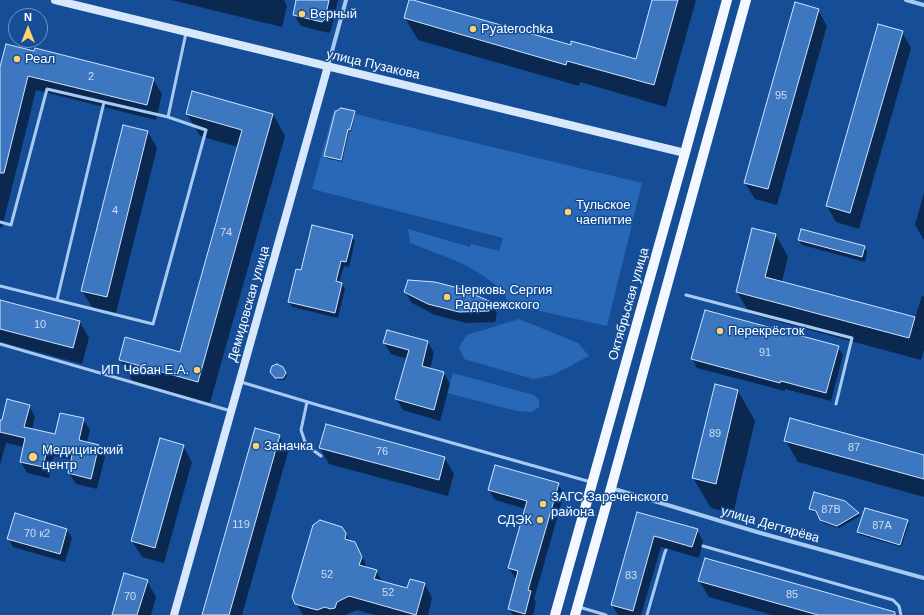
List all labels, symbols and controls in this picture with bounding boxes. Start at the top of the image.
place label: Верный [310,6,357,22]
north arrow [8,8,48,48]
marker: Верный [297,9,307,19]
text: N [24,11,32,23]
place label: Pyaterochka [481,21,553,37]
marker: Pyaterochka [468,24,478,34]
street label: улица Пузакова [325,47,421,83]
place label: Реал [25,51,55,67]
marker: Реал [12,54,22,64]
house number: 2 [88,70,94,84]
house number: 95 [775,89,787,103]
place label: Тульское чаепитие [576,197,632,228]
house number: 4 [112,204,118,218]
marker: Тульское чаепитие [563,207,573,217]
house number: 74 [220,226,232,240]
street label: Демидовская улица [225,244,273,364]
street label: Октябрьская улица [605,246,653,362]
place label: Церковь Сергия Радонежского [455,282,552,313]
marker: Церковь Сергия Радонежского [442,292,452,302]
house number: 10 [34,318,46,332]
place label: Перекрёсток [728,323,804,339]
marker: Перекрёсток [715,326,725,336]
house number: 91 [759,346,771,360]
place label: ИП Чебан Е.А. [101,362,189,378]
marker: ИП Чебан Е.А. [192,365,202,375]
house number: 89 [709,427,721,441]
place label: Заначка [264,438,313,454]
marker: Заначка [251,441,261,451]
house number: 87 [848,441,860,455]
place label: Медицинский центр [42,442,123,473]
house number: 76 [376,445,388,459]
marker: Медицинский центр [27,451,39,463]
place label: ЗАГС Зареченского района [551,489,669,520]
marker: ЗАГС Зареченского района [538,499,548,509]
house number: 87В [821,503,841,517]
street label: улица Дегтярёва [719,504,821,546]
place label: СДЭК [497,512,532,528]
marker: СДЭК [535,515,545,525]
house number: 119 [232,518,250,532]
house number: 87А [872,519,892,533]
house number: 70 к2 [24,527,50,541]
house number: 52 [321,568,333,582]
house number: 83 [625,569,637,583]
house number: 52 [382,586,394,600]
house number: 85 [786,588,798,602]
house number: 70 [124,590,136,604]

